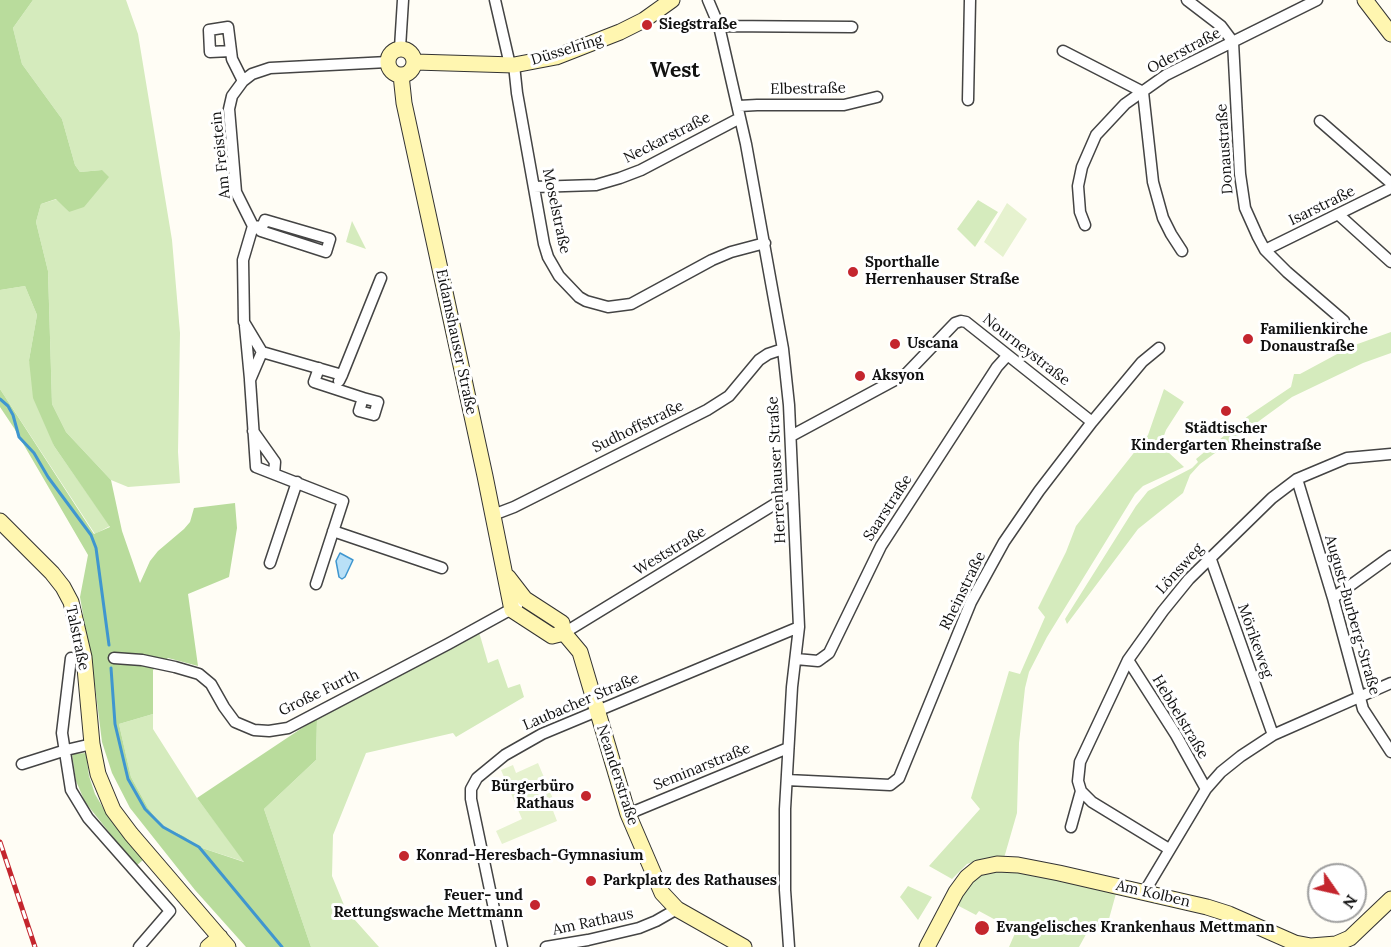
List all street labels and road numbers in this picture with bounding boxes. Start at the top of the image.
street label: Oderstraße [1144,24,1224,78]
street label: Düsselring [529,31,605,69]
street label: Elbestraße [770,79,846,99]
street label: Donaustraße [1213,103,1237,195]
street label: Neckarstraße [621,108,713,168]
street label: Am Freistein [207,110,235,200]
street label: Moselstraße [538,167,574,255]
street label: Isarstraße [1286,182,1358,230]
street label: Eidamshauser Straße [432,268,480,416]
street label: Nourneystraße [979,310,1073,390]
street label: Herrenhauser Straße [764,396,790,544]
street label: Sudhoffstraße [589,397,687,457]
street label: Saarstraße [860,471,916,545]
street label: Weststraße [631,523,709,579]
street label: August-Burberg-Straße [1321,533,1383,697]
street label: Lönsweg [1153,540,1207,598]
street label: Rheinstraße [936,549,990,633]
street label: Mörikeweg [1233,602,1277,680]
street label: Talstraße [61,604,93,672]
street label: Große Furth [276,666,362,720]
street label: Laubacher Straße [520,669,642,735]
street label: Hebbelstraße [1148,672,1212,762]
street label: Neanderstraße [592,722,642,828]
street label: Seminarstraße [651,739,753,795]
street label: Am Kolben [1114,877,1192,911]
street label: Am Rathaus [551,905,635,939]

